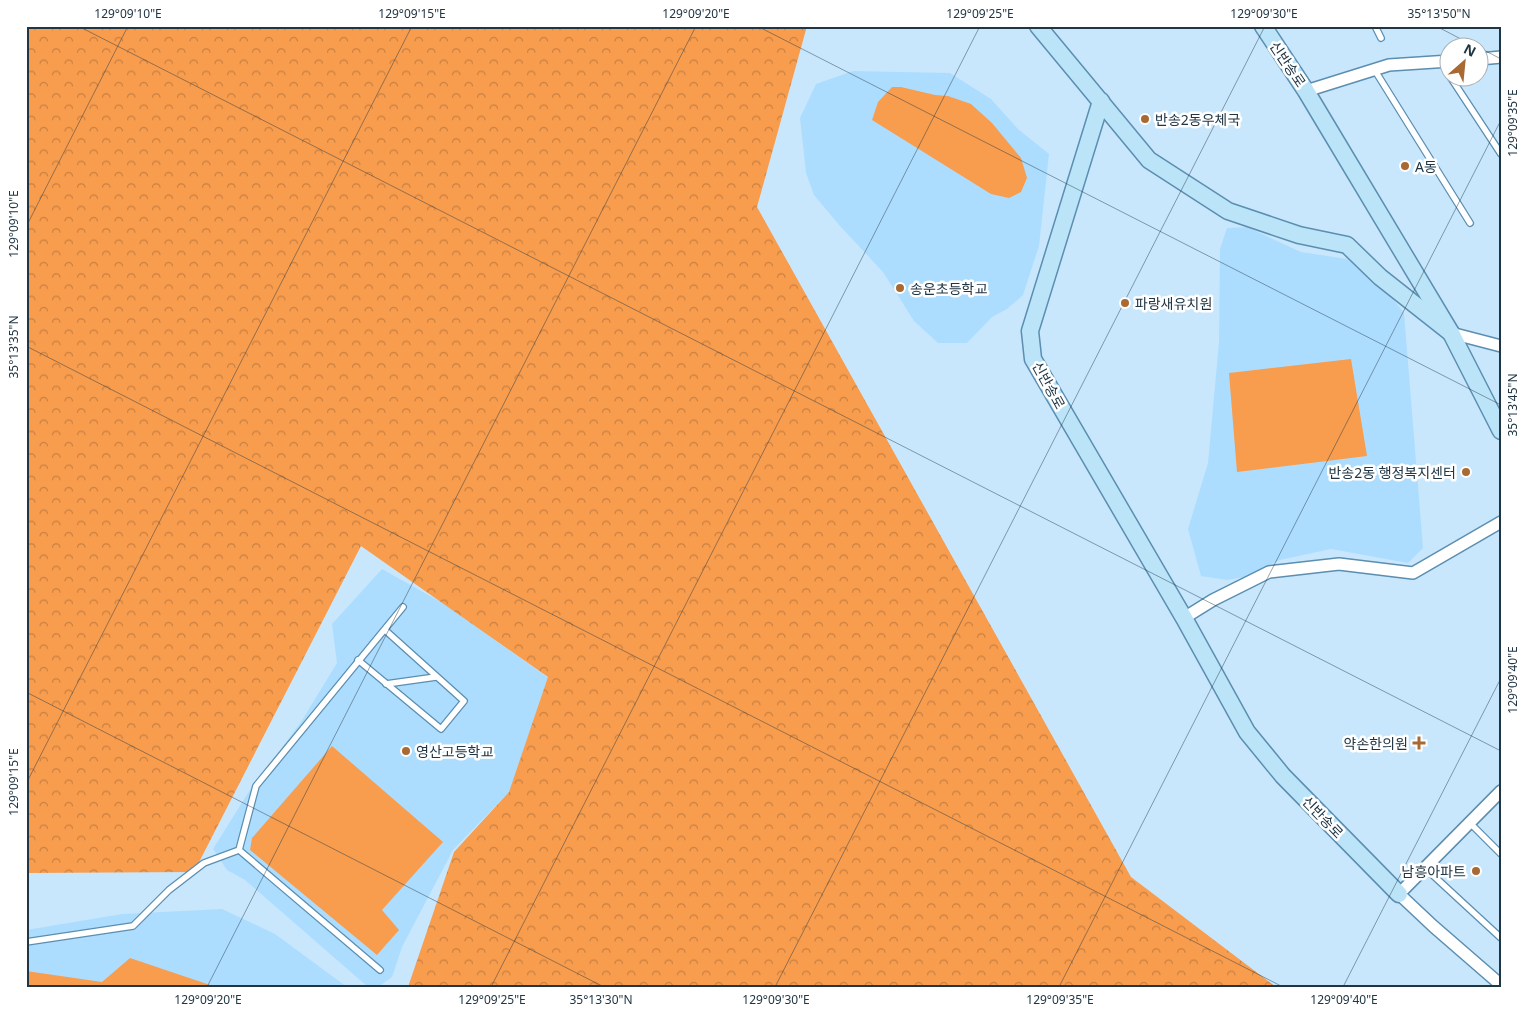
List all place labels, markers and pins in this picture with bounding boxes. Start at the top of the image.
place label: 반송2동우체국 [1155,110,1240,129]
marker: 반송2동우체국 [1139,113,1151,125]
place label: A동 [1415,157,1437,176]
marker: A동 [1399,160,1411,172]
place label: 송운초등학교 [910,279,987,298]
marker: 송운초등학교 [894,282,906,294]
place label: 파랑새유치원 [1135,294,1212,313]
marker: 파랑새유치원 [1119,297,1131,309]
place label: 반송2동 행정복지센터 [1328,463,1456,482]
marker: 반송2동 행정복지센터 [1460,466,1472,478]
place label: 약손한의원 [1344,734,1408,753]
marker: 약손한의원 [1412,736,1426,750]
place label: 영산고등학교 [416,742,493,761]
marker: 영산고등학교 [400,745,412,757]
place label: 남흥아파트 [1402,862,1466,881]
marker: 남흥아파트 [1470,865,1482,877]

